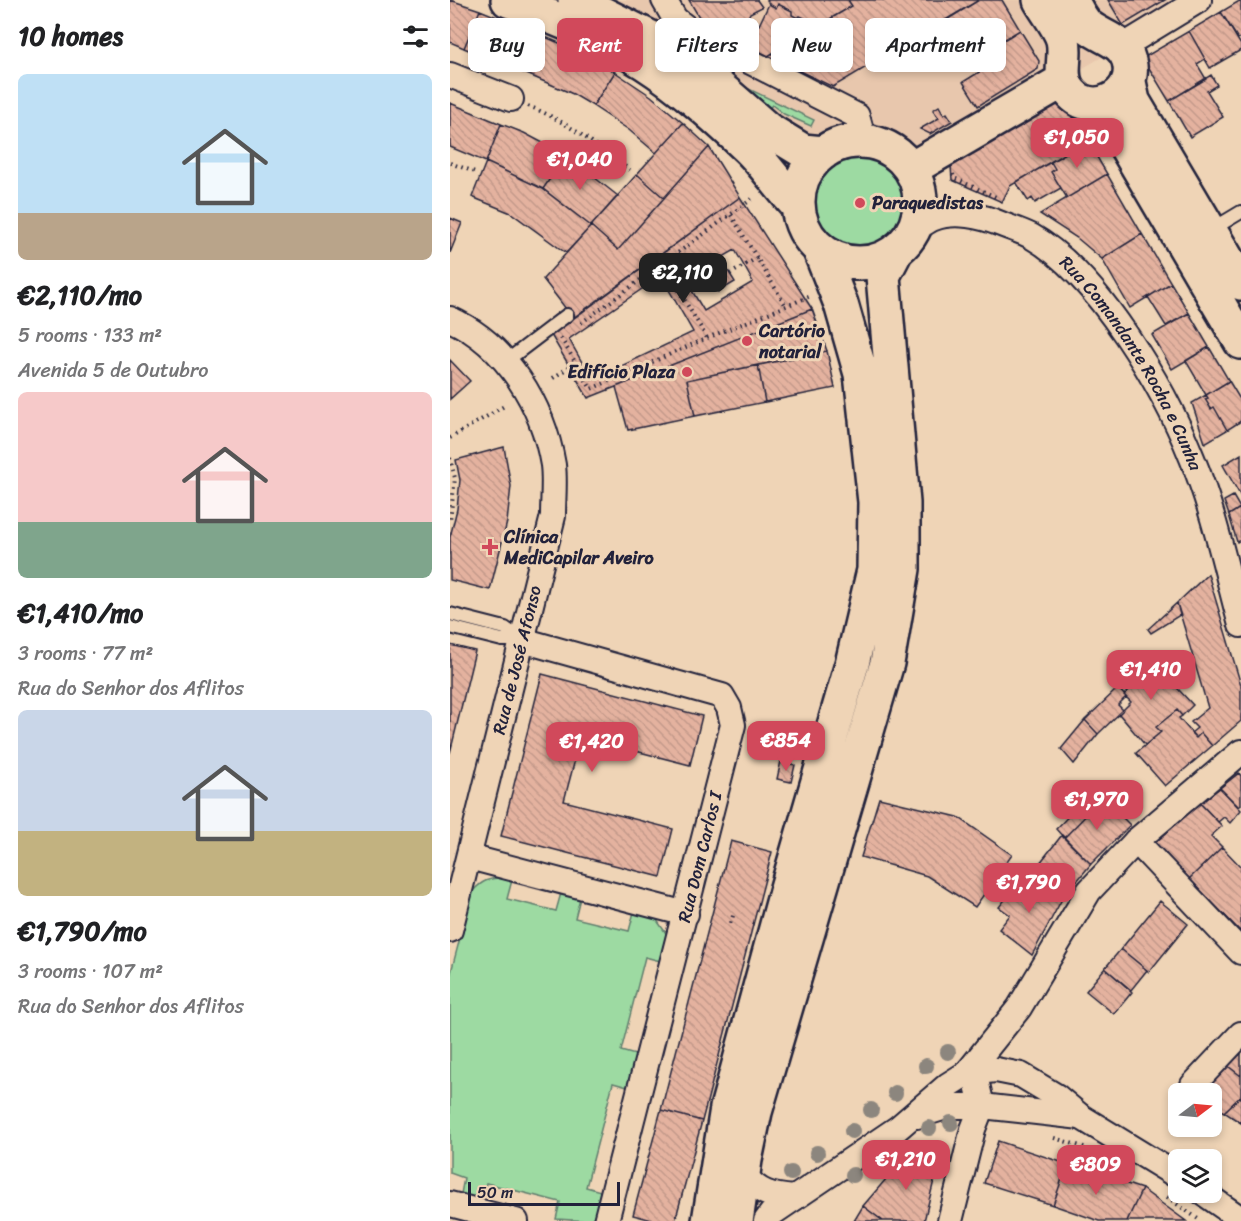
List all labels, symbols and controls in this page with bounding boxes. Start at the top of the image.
text: 10 homes [18,13,123,59]
chip: Buy [468,18,545,72]
chip: Rent [557,18,643,72]
chip: Filters [655,18,759,72]
chip: New [771,18,853,72]
chip: Apartment [865,18,1006,72]
icon: filters [399,20,432,53]
icon: home [171,113,279,221]
pin: €1,050 [1028,118,1126,169]
text: €1,050 [1045,120,1109,155]
pin: €1,040 [531,140,629,191]
text: €1,040 [547,142,613,177]
place label: Paraquedistas [872,187,984,219]
marker: Paraquedistas [853,196,867,210]
street label: Rua Comandante Rocha e Cunha [1052,248,1212,476]
pin: €2,110 [634,253,732,304]
text: €2,110 [653,255,713,290]
text: €2,110/mo [18,272,142,318]
place label: Cartório notarial [758,315,825,368]
text: 5 rooms · 133 m² [18,318,162,353]
marker: Cartório notarial [740,334,754,348]
text: Avenida 5 de Outubro [18,353,208,388]
place label: Edifício Plaza [568,356,676,388]
marker: Edifício Plaza [680,365,694,379]
icon: home [171,431,279,539]
place label: Clínica MediCapilar Aveiro [503,521,655,574]
marker: Clínica MediCapilar Aveiro [481,538,499,556]
street label: Rua de José Afonso [483,582,551,738]
text: €1,410/mo [18,590,143,636]
text: 3 rooms · 77 m² [18,636,153,671]
pin: €1,410 [1102,650,1200,701]
text: €1,410 [1121,652,1181,687]
text: Rua do Senhor dos Aflitos [18,671,244,706]
pin: €854 [750,721,822,772]
pin: €1,420 [543,722,641,773]
text: €854 [761,723,811,758]
text: €1,420 [560,724,624,759]
icon: home [171,749,279,857]
pin: €1,970 [1048,780,1146,831]
text: €1,970 [1065,782,1129,817]
street label: Rua Dom Carlos I [668,786,732,926]
pin: €1,790 [980,863,1078,914]
text: €1,790 [997,865,1061,900]
text: €1,790/mo [18,908,147,954]
text: 3 rooms · 107 m² [18,954,163,989]
text: Rua do Senhor dos Aflitos [18,989,244,1024]
north arrow [1168,1083,1222,1137]
map controls [1168,1083,1222,1203]
pin: €1,210 [857,1140,955,1191]
text: €1,210 [876,1142,936,1177]
pin: €809 [1060,1145,1132,1196]
text: €809 [1071,1147,1121,1182]
button: layers [1168,1149,1222,1203]
text: 50 m [477,1178,513,1207]
scale bar [468,1179,620,1206]

